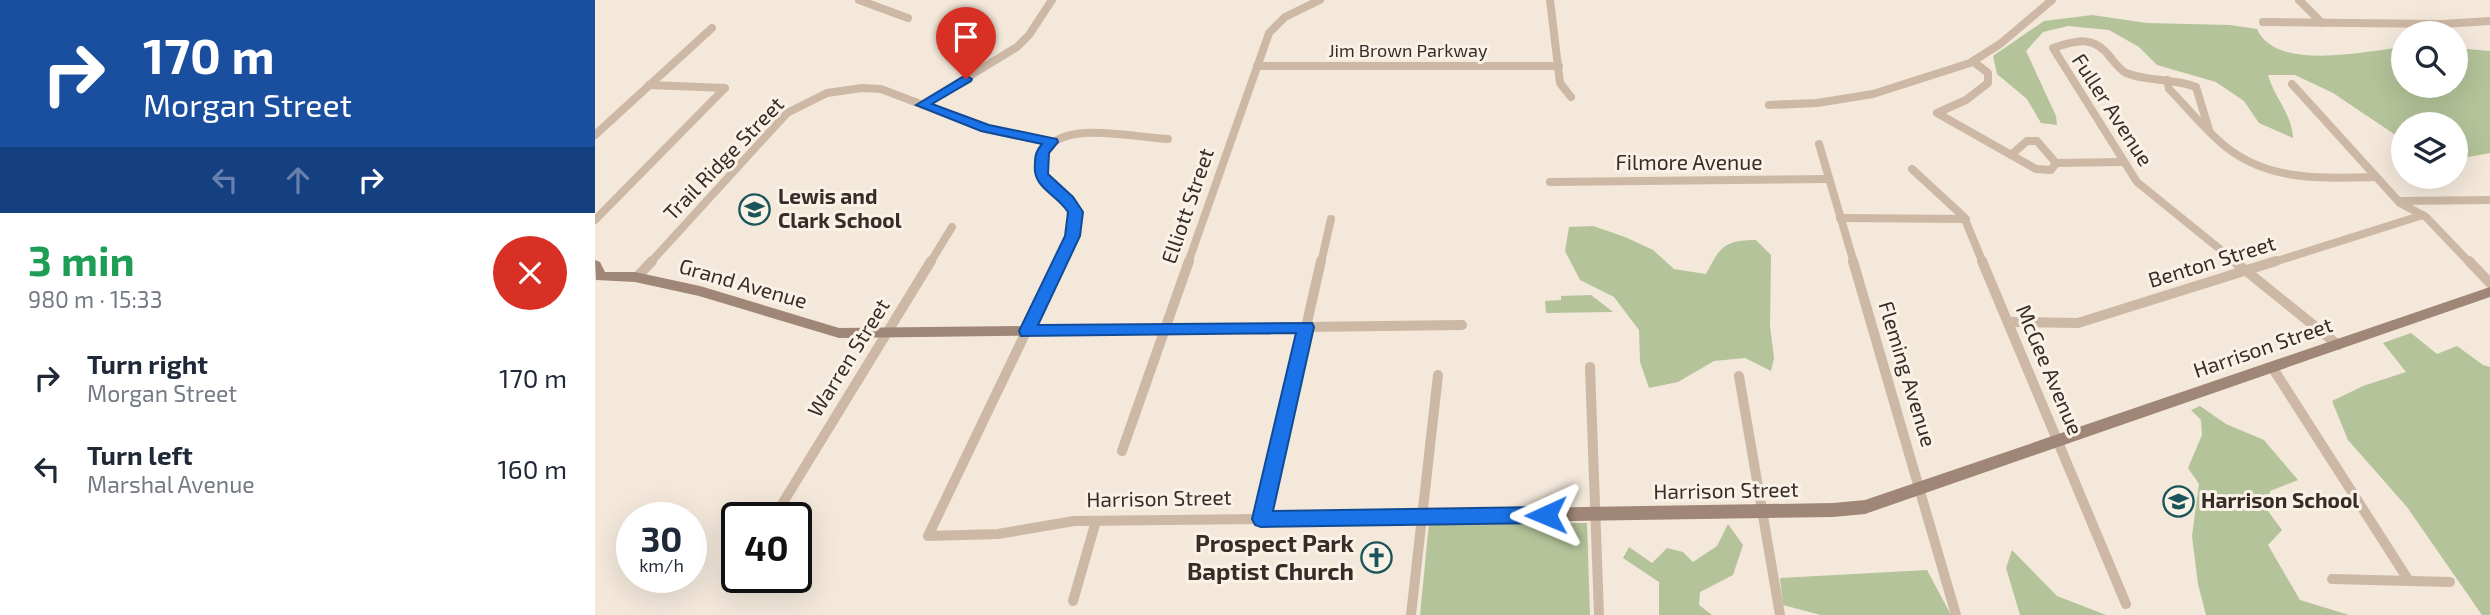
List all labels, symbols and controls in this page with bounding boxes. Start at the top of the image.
pin [936,7,996,79]
icon: arrive [947,18,985,56]
map controls [2391,21,2468,189]
button: search [2391,21,2468,98]
text: 170 m [143,25,275,84]
icon: right [28,28,119,119]
street label: Jim Brown Parkway [1329,39,1488,61]
street label: Fuller Avenue [2068,48,2159,170]
text: Morgan Street [143,85,352,123]
street label: Trail Ridge Street [658,91,788,225]
button: layers [2391,112,2468,189]
street label: Elliott Street [1155,145,1218,267]
street label: Filmore Avenue [1615,149,1763,174]
icon: left [206,161,244,199]
icon: ahead [279,161,317,199]
icon: right [352,161,390,199]
place label: Lewis and Clark School [778,183,902,232]
school or university icon: Lewis and Clark School [738,192,772,226]
street label: Benton Street [2145,229,2278,292]
text: 3 min [28,234,135,284]
button: close [493,236,567,310]
street label: Grand Avenue [677,252,810,313]
text: 980 m · 15:33 [28,285,162,313]
street label: Warren Street [802,294,894,421]
street label: Fleming Avenue [1874,298,1942,449]
street label: McGee Avenue [2012,301,2089,438]
street label: Harrison Street [2190,311,2335,382]
text: Turn right [87,348,208,379]
icon: right [28,359,66,397]
text: 170 m [499,362,567,393]
text: Morgan Street [87,379,237,407]
text: Turn left [87,439,193,470]
icon: left [28,450,66,488]
text: 160 m [498,453,567,484]
text: Marshal Avenue [87,470,255,498]
street label: Harrison Street [1653,476,1799,503]
position arrow [1509,478,1583,552]
street label: Harrison Street [1086,484,1232,511]
school or university icon: Harrison School [2161,484,2195,518]
place label: Harrison School [2201,487,2359,512]
speed limit sign: 40 [721,502,812,593]
text: 30 [641,517,682,559]
place label: Prospect Park Baptist Church [1187,528,1355,585]
church icon: Prospect Park Baptist Church [1360,541,1394,575]
text: km/h [639,554,684,576]

